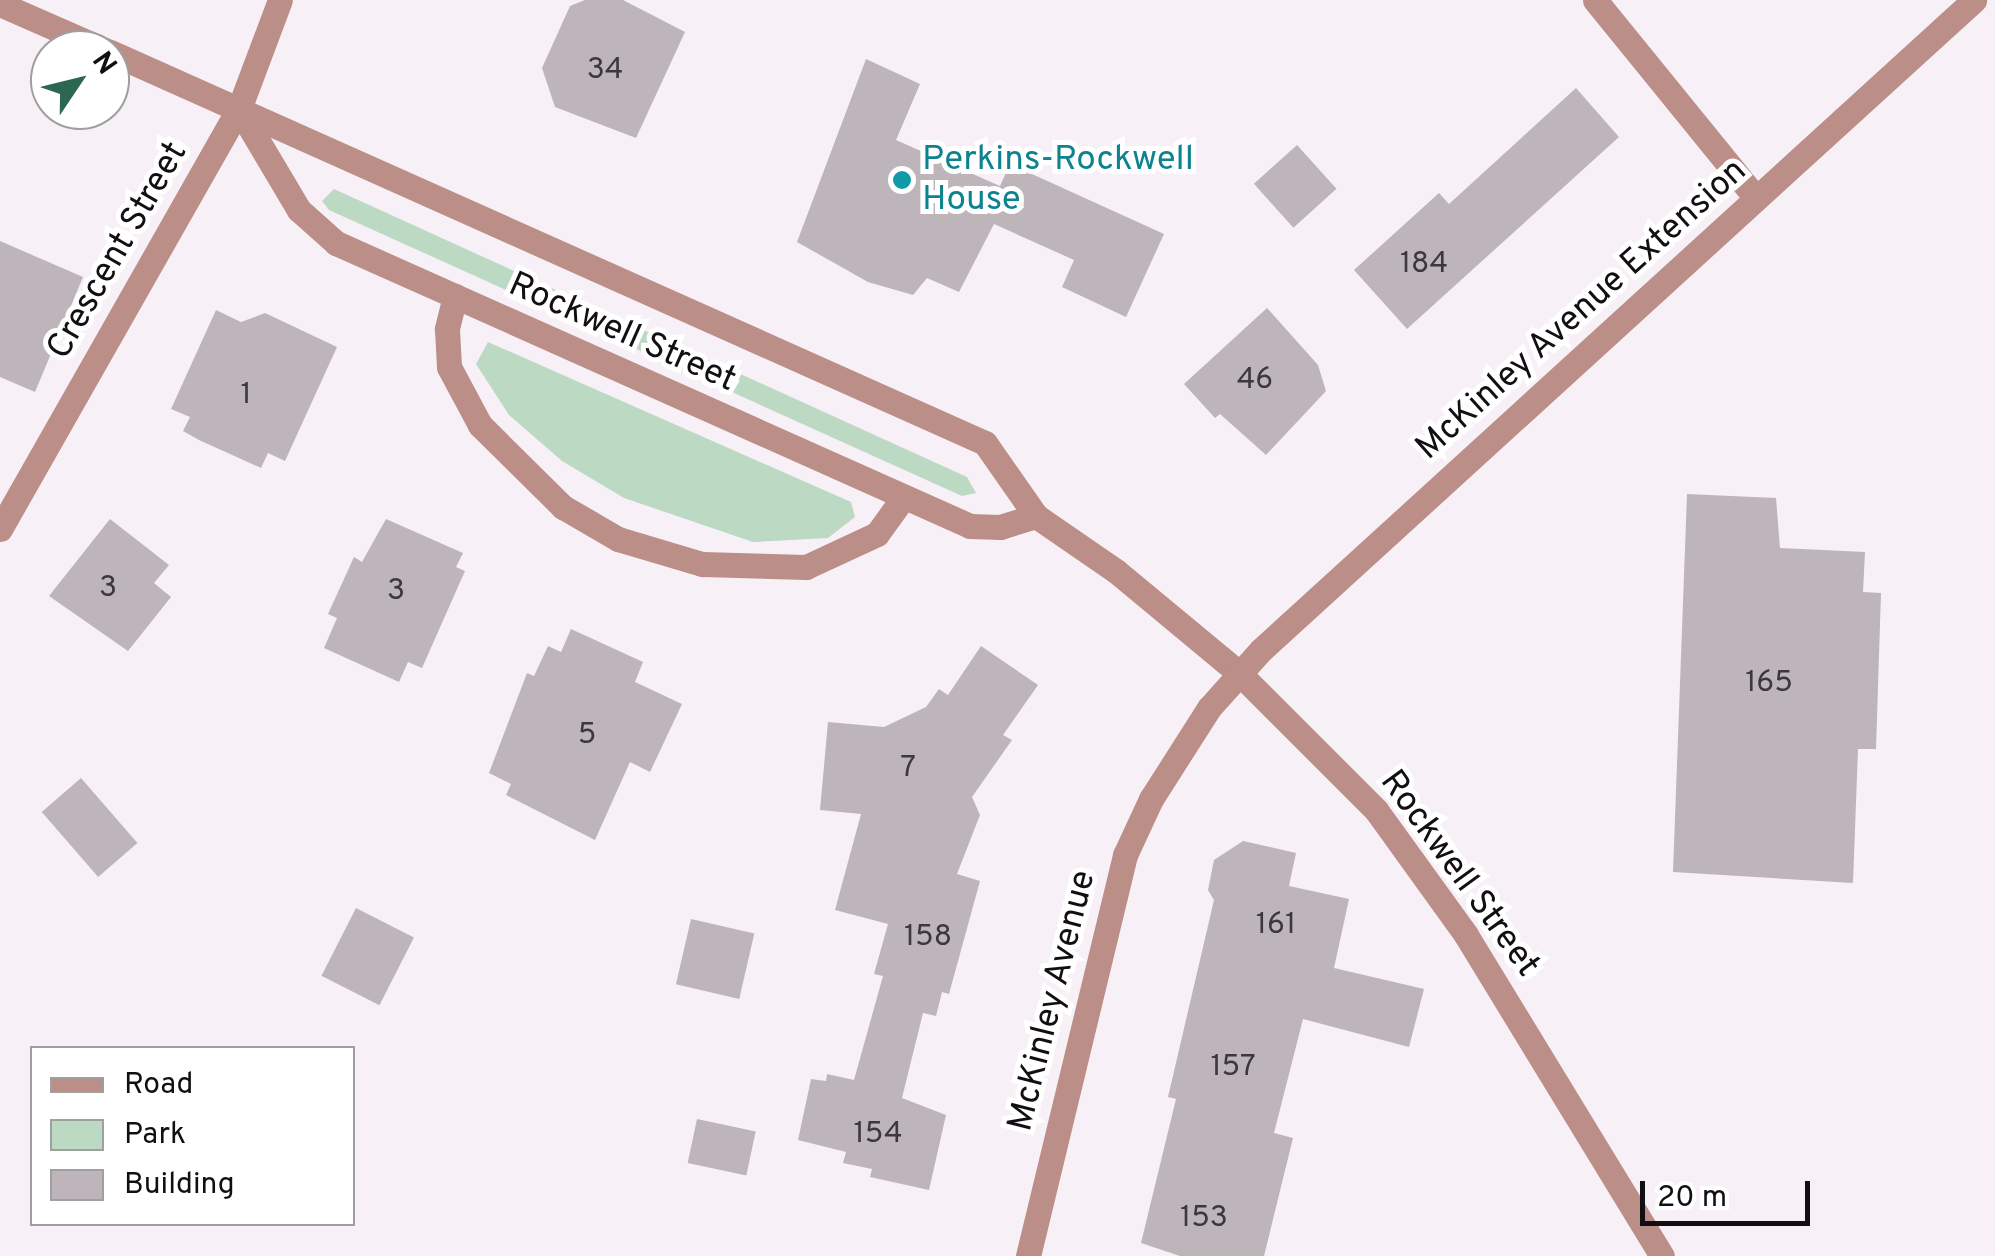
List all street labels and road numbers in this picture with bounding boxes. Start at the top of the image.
street label: Crescent Street [39,135,197,367]
street label: McKinley Avenue Extension [1408,150,1756,470]
street label: Rockwell Street [502,264,742,402]
street label: Rockwell Street [1370,763,1548,985]
street label: McKinley Avenue [1000,866,1106,1136]

